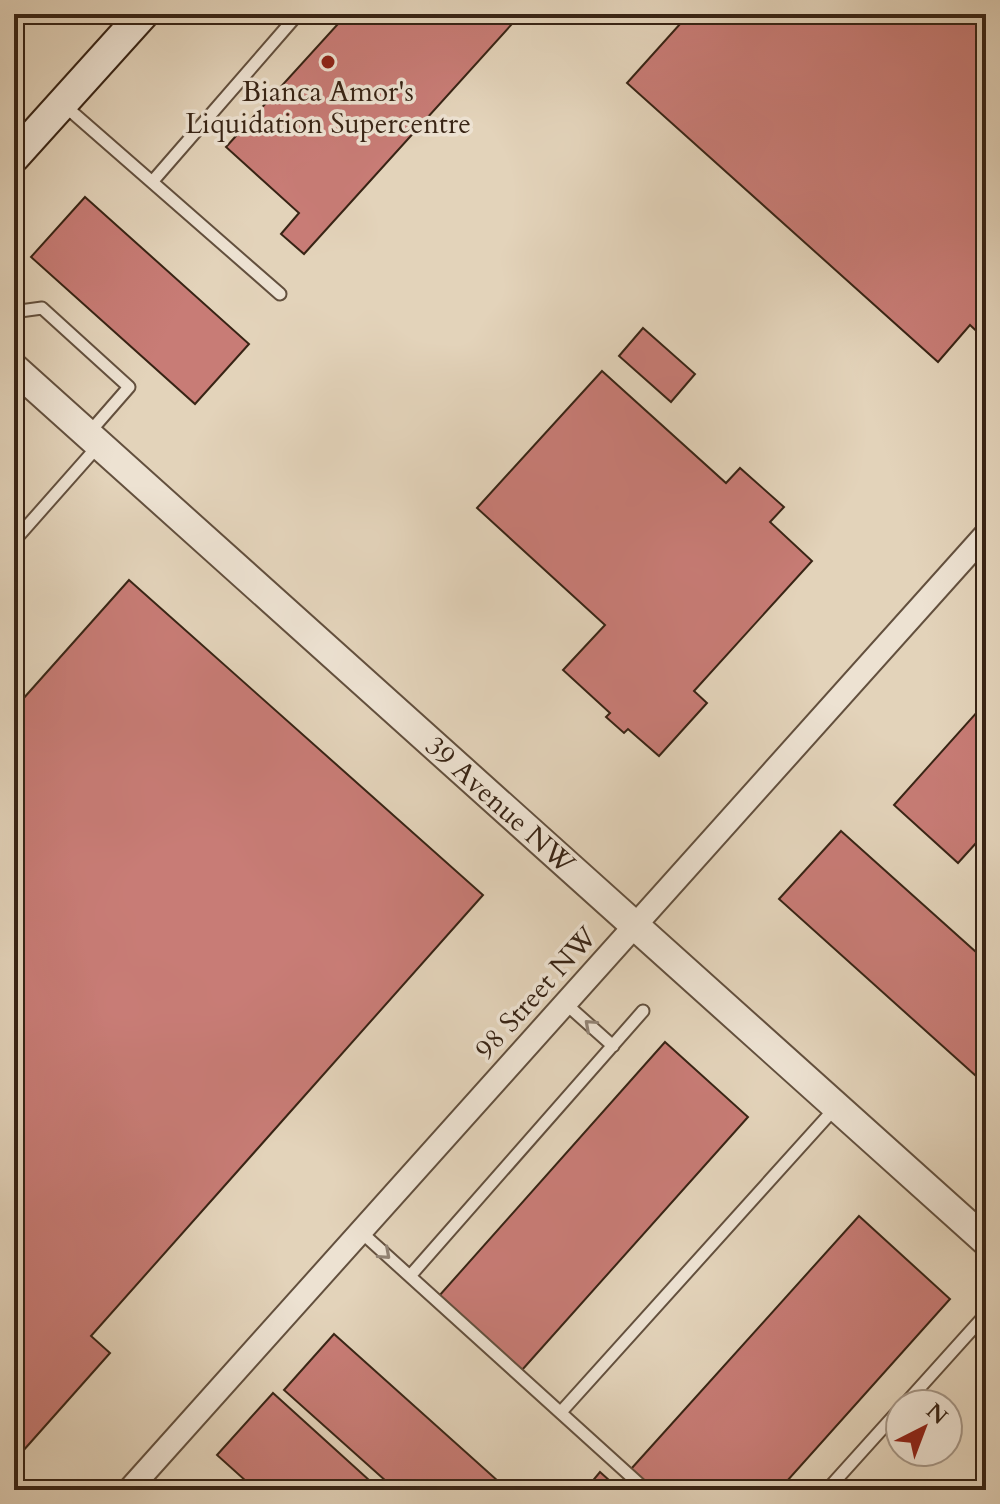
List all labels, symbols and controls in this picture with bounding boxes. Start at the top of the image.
marker: Bianca Amor's Liquidation Supercentre [319,53,337,71]
place label: Bianca Amor's Liquidation Supercentre [185,73,471,143]
street label: 39 Avenue NW [417,728,583,883]
street label: 98 Street NW [466,919,606,1067]
one-way arrow [584,1020,599,1034]
one-way arrow [376,1245,391,1259]
north arrow [884,1388,964,1468]
text: N [920,1396,954,1431]

